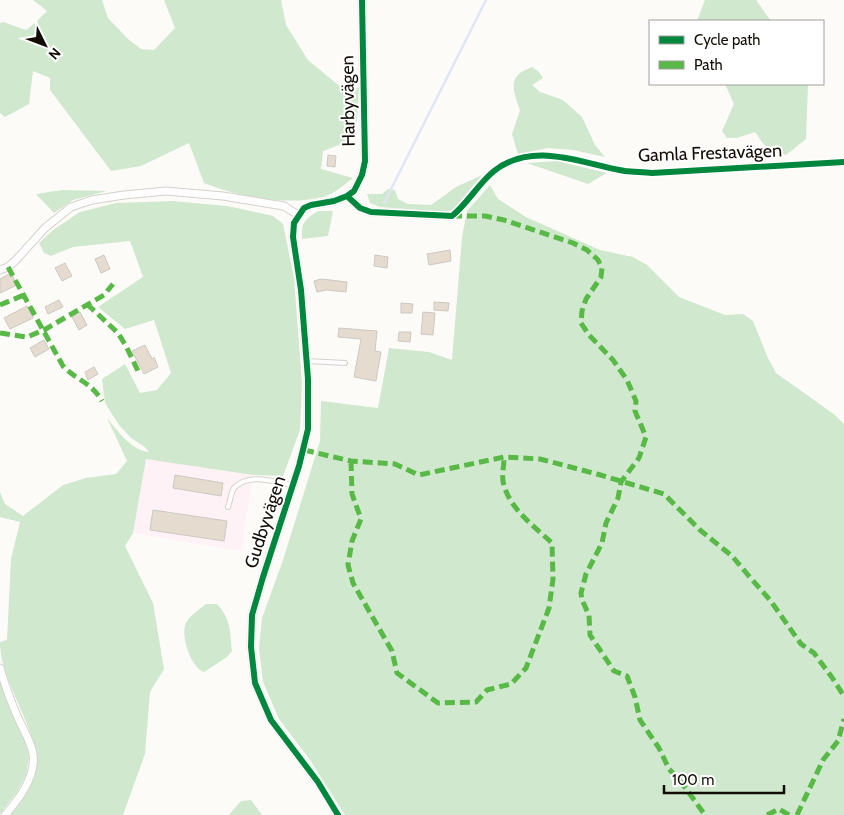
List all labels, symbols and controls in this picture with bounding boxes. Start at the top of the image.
north arrow [20,20,70,70]
legend [649,20,824,85]
text: Cycle path [694,31,760,49]
text: N [45,44,65,63]
street label: Harbyvägen [336,55,360,147]
text: Path [694,56,723,74]
street label: Gamla Frestavägen [638,139,782,167]
street label: Gudbyvägen [240,473,290,571]
scale bar [664,762,784,794]
text: 100 m [672,771,714,789]

